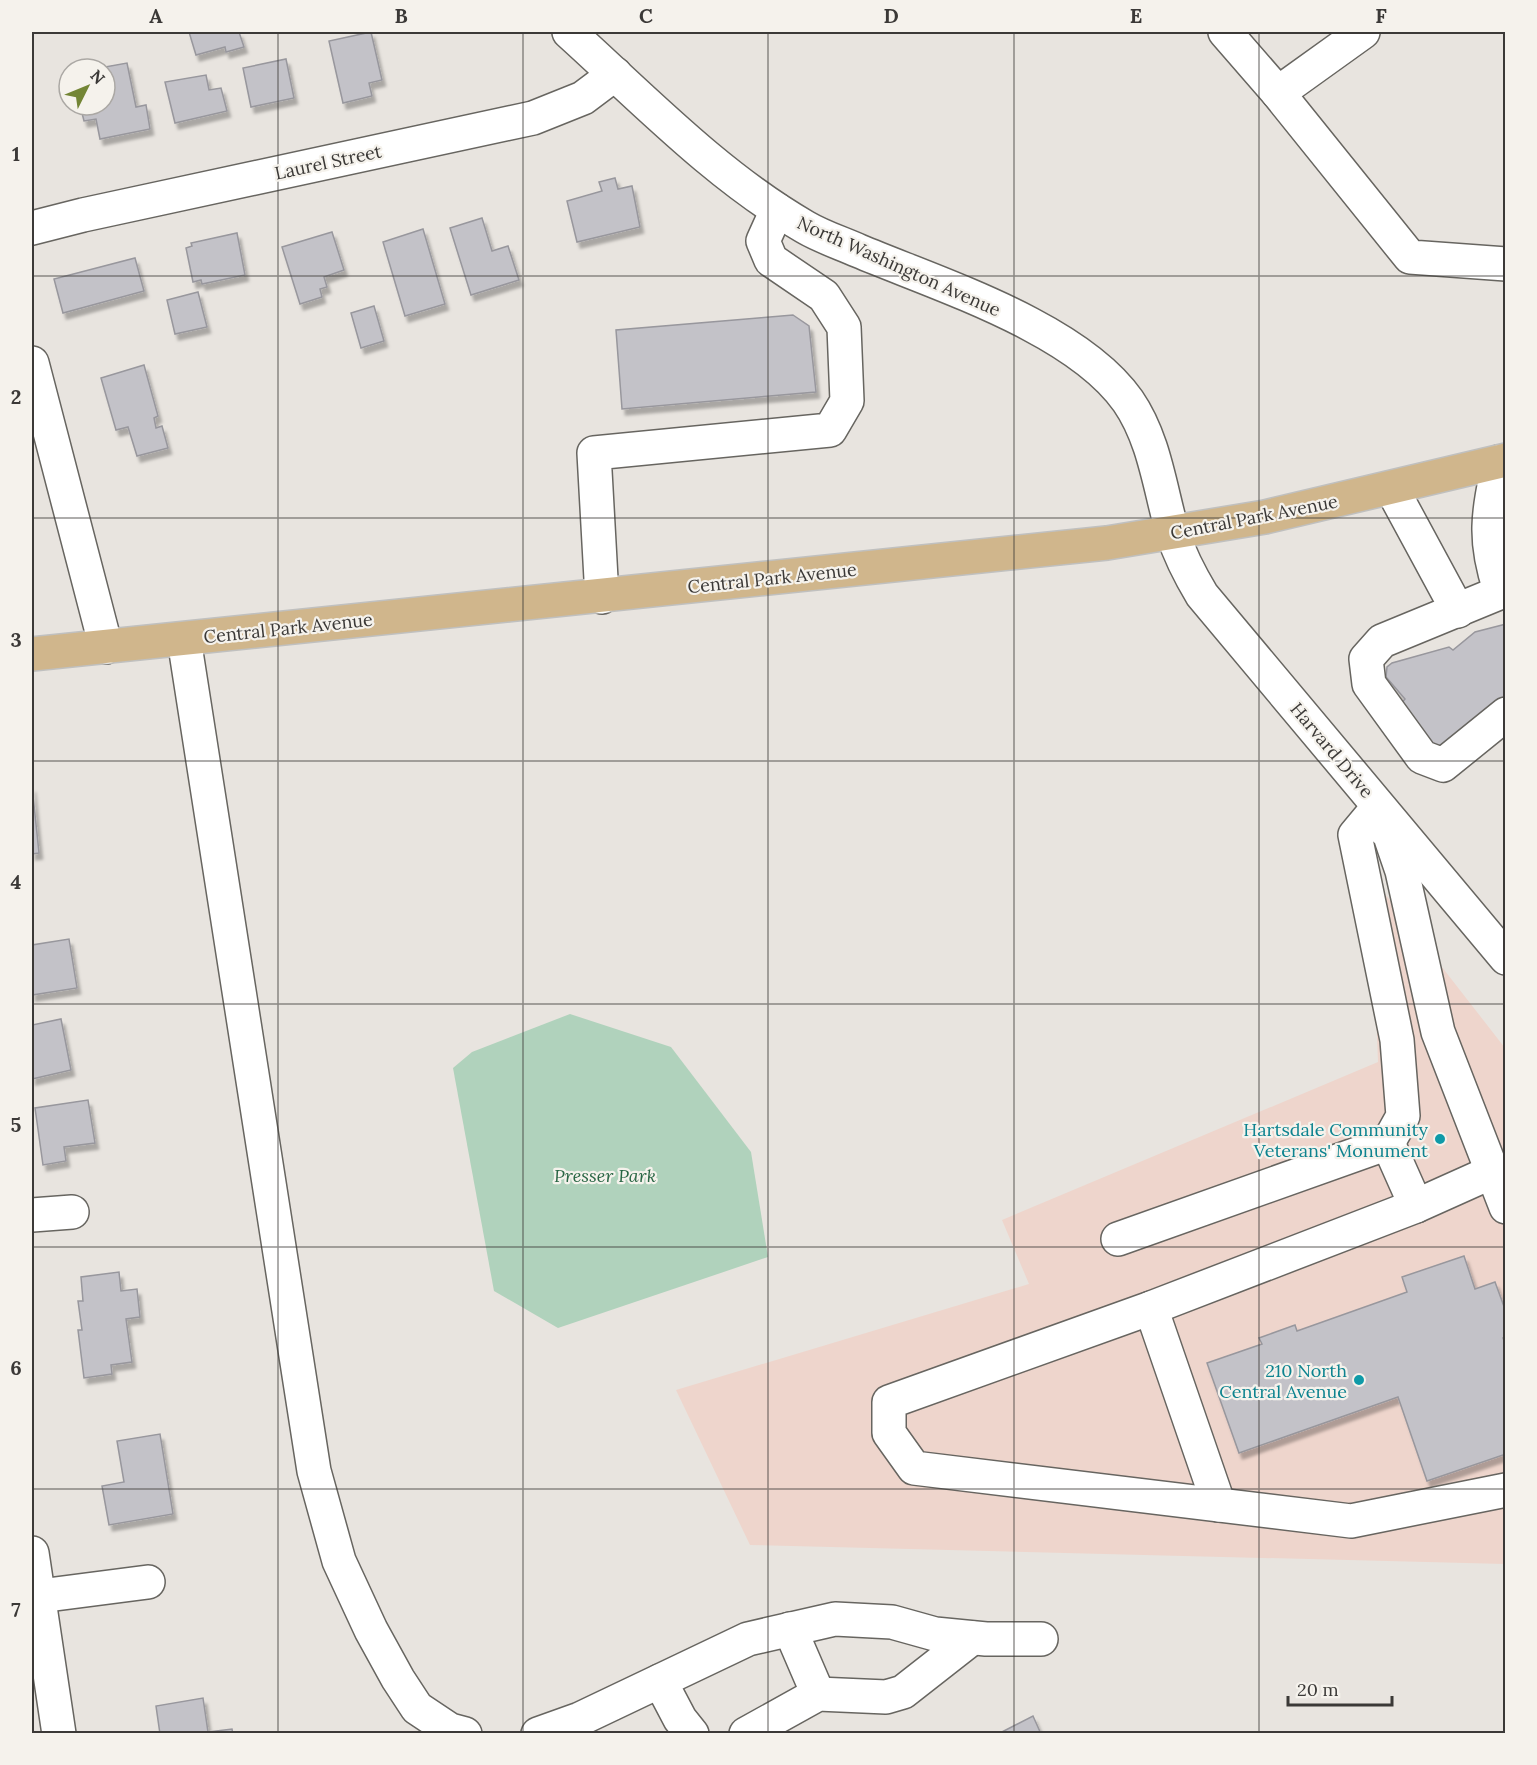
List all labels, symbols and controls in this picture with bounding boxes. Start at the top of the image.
text: A [149,3,163,28]
text: B [394,3,408,28]
text: C [639,3,653,28]
text: D [883,3,899,28]
text: E [1130,3,1142,28]
text: F [1375,3,1387,28]
north arrow [57,57,117,117]
text: N [86,65,110,88]
street label: Laurel Street [272,139,384,185]
text: 1 [12,141,20,166]
street label: North Washington Avenue [794,211,1005,321]
text: 2 [11,384,21,409]
street label: Central Park Avenue [1168,489,1340,545]
street label: Central Park Avenue [686,558,858,598]
street label: Central Park Avenue [202,608,374,648]
text: 3 [10,627,22,652]
street label: Harvard Drive [1285,698,1379,803]
text: 4 [11,869,22,894]
text: 5 [11,1112,22,1137]
place label: Hartsdale Community Veterans' Monument [1243,1118,1428,1162]
marker: Hartsdale Community Veterans' Monument [1433,1132,1447,1146]
park label: Presser Park [554,1164,656,1187]
text: 6 [10,1355,22,1380]
place label: 210 North Central Avenue [1219,1359,1347,1403]
marker: 210 North Central Avenue [1352,1373,1366,1387]
text: 7 [11,1597,21,1622]
scale bar [1288,1669,1392,1707]
text: 20 m [1297,1678,1339,1701]

